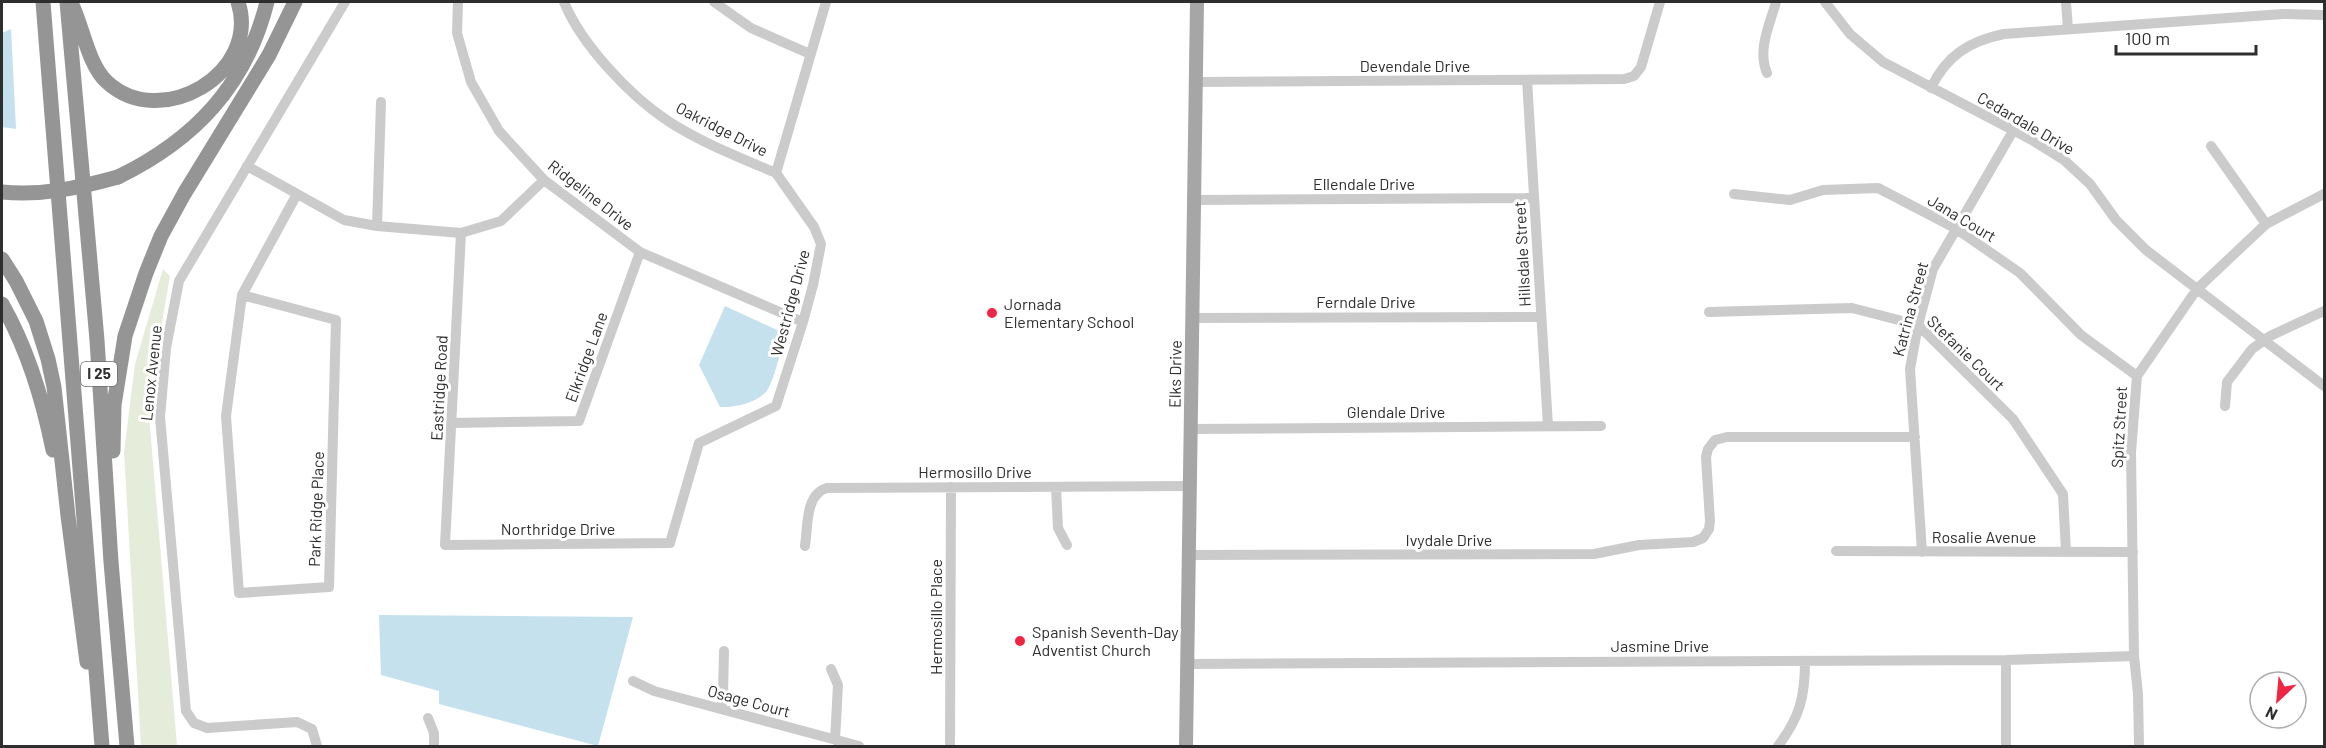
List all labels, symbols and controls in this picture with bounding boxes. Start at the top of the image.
scale bar [2116,18,2256,56]
text: 100 m [2125,27,2170,49]
street label: Devendale Drive [1360,56,1470,75]
street label: Cedardale Drive [1974,87,2078,158]
street label: Oakridge Drive [673,97,771,160]
street label: Ridgeline Drive [545,155,638,234]
street label: Ellendale Drive [1313,174,1415,193]
street label: Jana Court [1925,190,2000,245]
street label: Hillsdale Street [1509,201,1534,307]
street label: Westridge Drive [766,247,813,358]
street label: Katrina Street [1888,259,1931,358]
street label: Ferndale Drive [1316,292,1416,311]
place label: Jornada Elementary School [1004,294,1134,331]
marker: Jornada Elementary School [985,306,999,320]
street label: Elkridge Lane [560,309,611,405]
street label: Stefanie Court [1924,311,2009,394]
street label: Lenox Avenue [136,324,165,422]
street label: Eastridge Road [426,335,451,441]
street label: Elks Drive [1164,340,1185,408]
road number: I 25 [81,362,117,386]
street label: Spitz Street [2107,385,2130,468]
street label: Glendale Drive [1347,402,1445,421]
street label: Park Ridge Place [304,451,327,567]
street label: Hermosillo Drive [918,462,1032,481]
street label: Northridge Drive [501,519,615,538]
street label: Rosalie Avenue [1932,527,2036,546]
street label: Ivydale Drive [1406,530,1492,549]
street label: Hermosillo Place [926,559,945,675]
place label: Spanish Seventh-Day Adventist Church [1032,622,1179,659]
marker: Spanish Seventh-Day Adventist Church [1013,634,1027,648]
street label: Jasmine Drive [1611,636,1709,655]
north arrow [2248,670,2308,730]
street label: Osage Court [706,680,793,721]
text: N [2262,703,2280,725]

